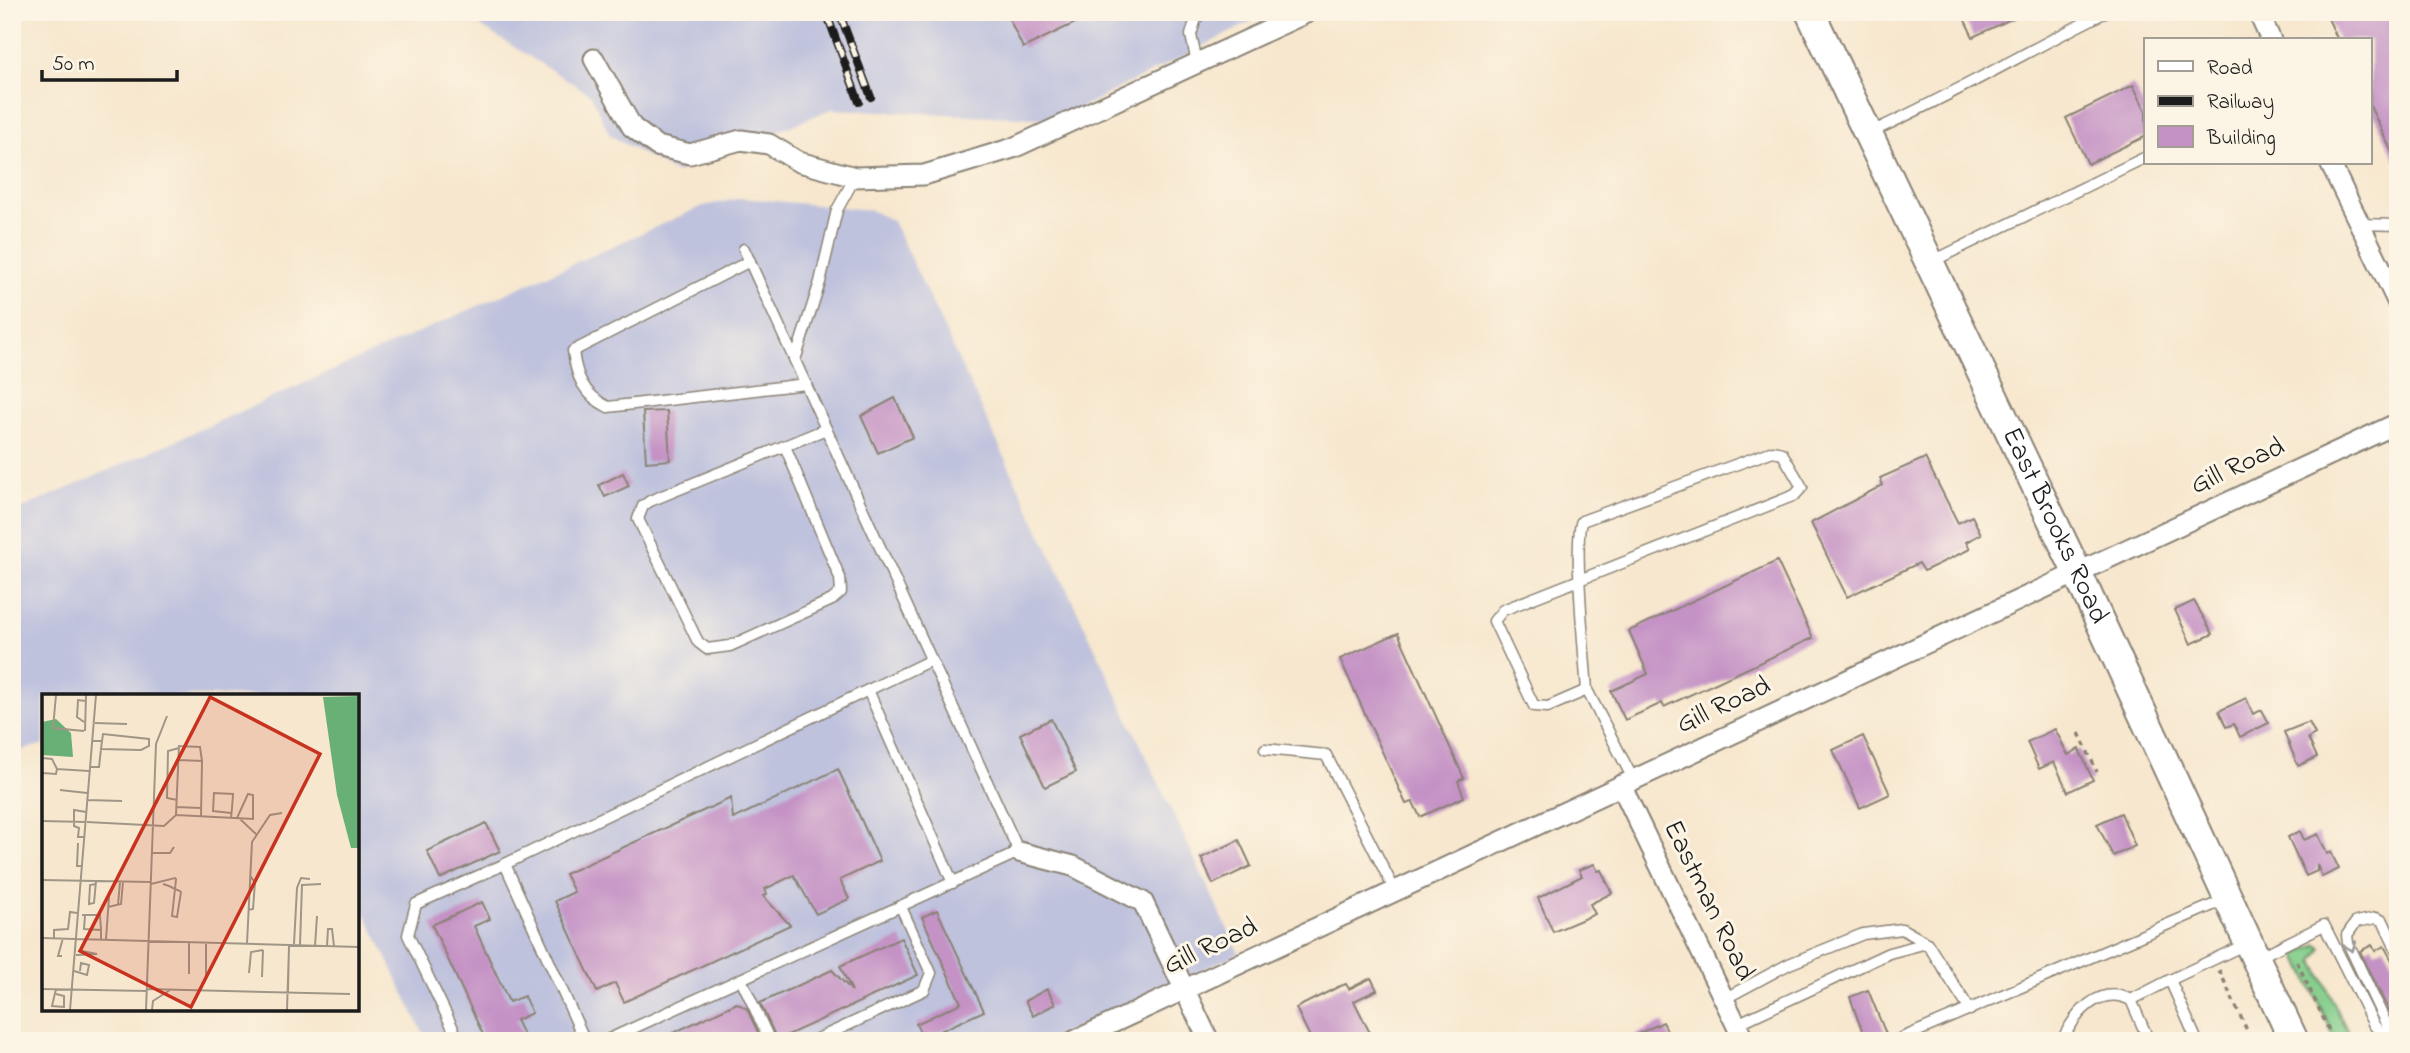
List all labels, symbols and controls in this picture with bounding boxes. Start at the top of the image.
scale bar [42,38,177,82]
legend [2144,38,2372,164]
text: 50 m [52,50,95,80]
text: Road [2207,54,2253,84]
text: Railway [2207,88,2274,120]
text: Building [2206,124,2276,156]
street label: East Brooks Road [1991,421,2119,631]
street label: Gill Road [2184,427,2292,507]
street label: Gill Road [1670,666,1778,746]
inset map [42,694,359,1011]
street label: Eastman Road [1651,814,1765,989]
street label: Gill Road [1157,907,1265,987]
one-way arrow [2343,940,2357,952]

